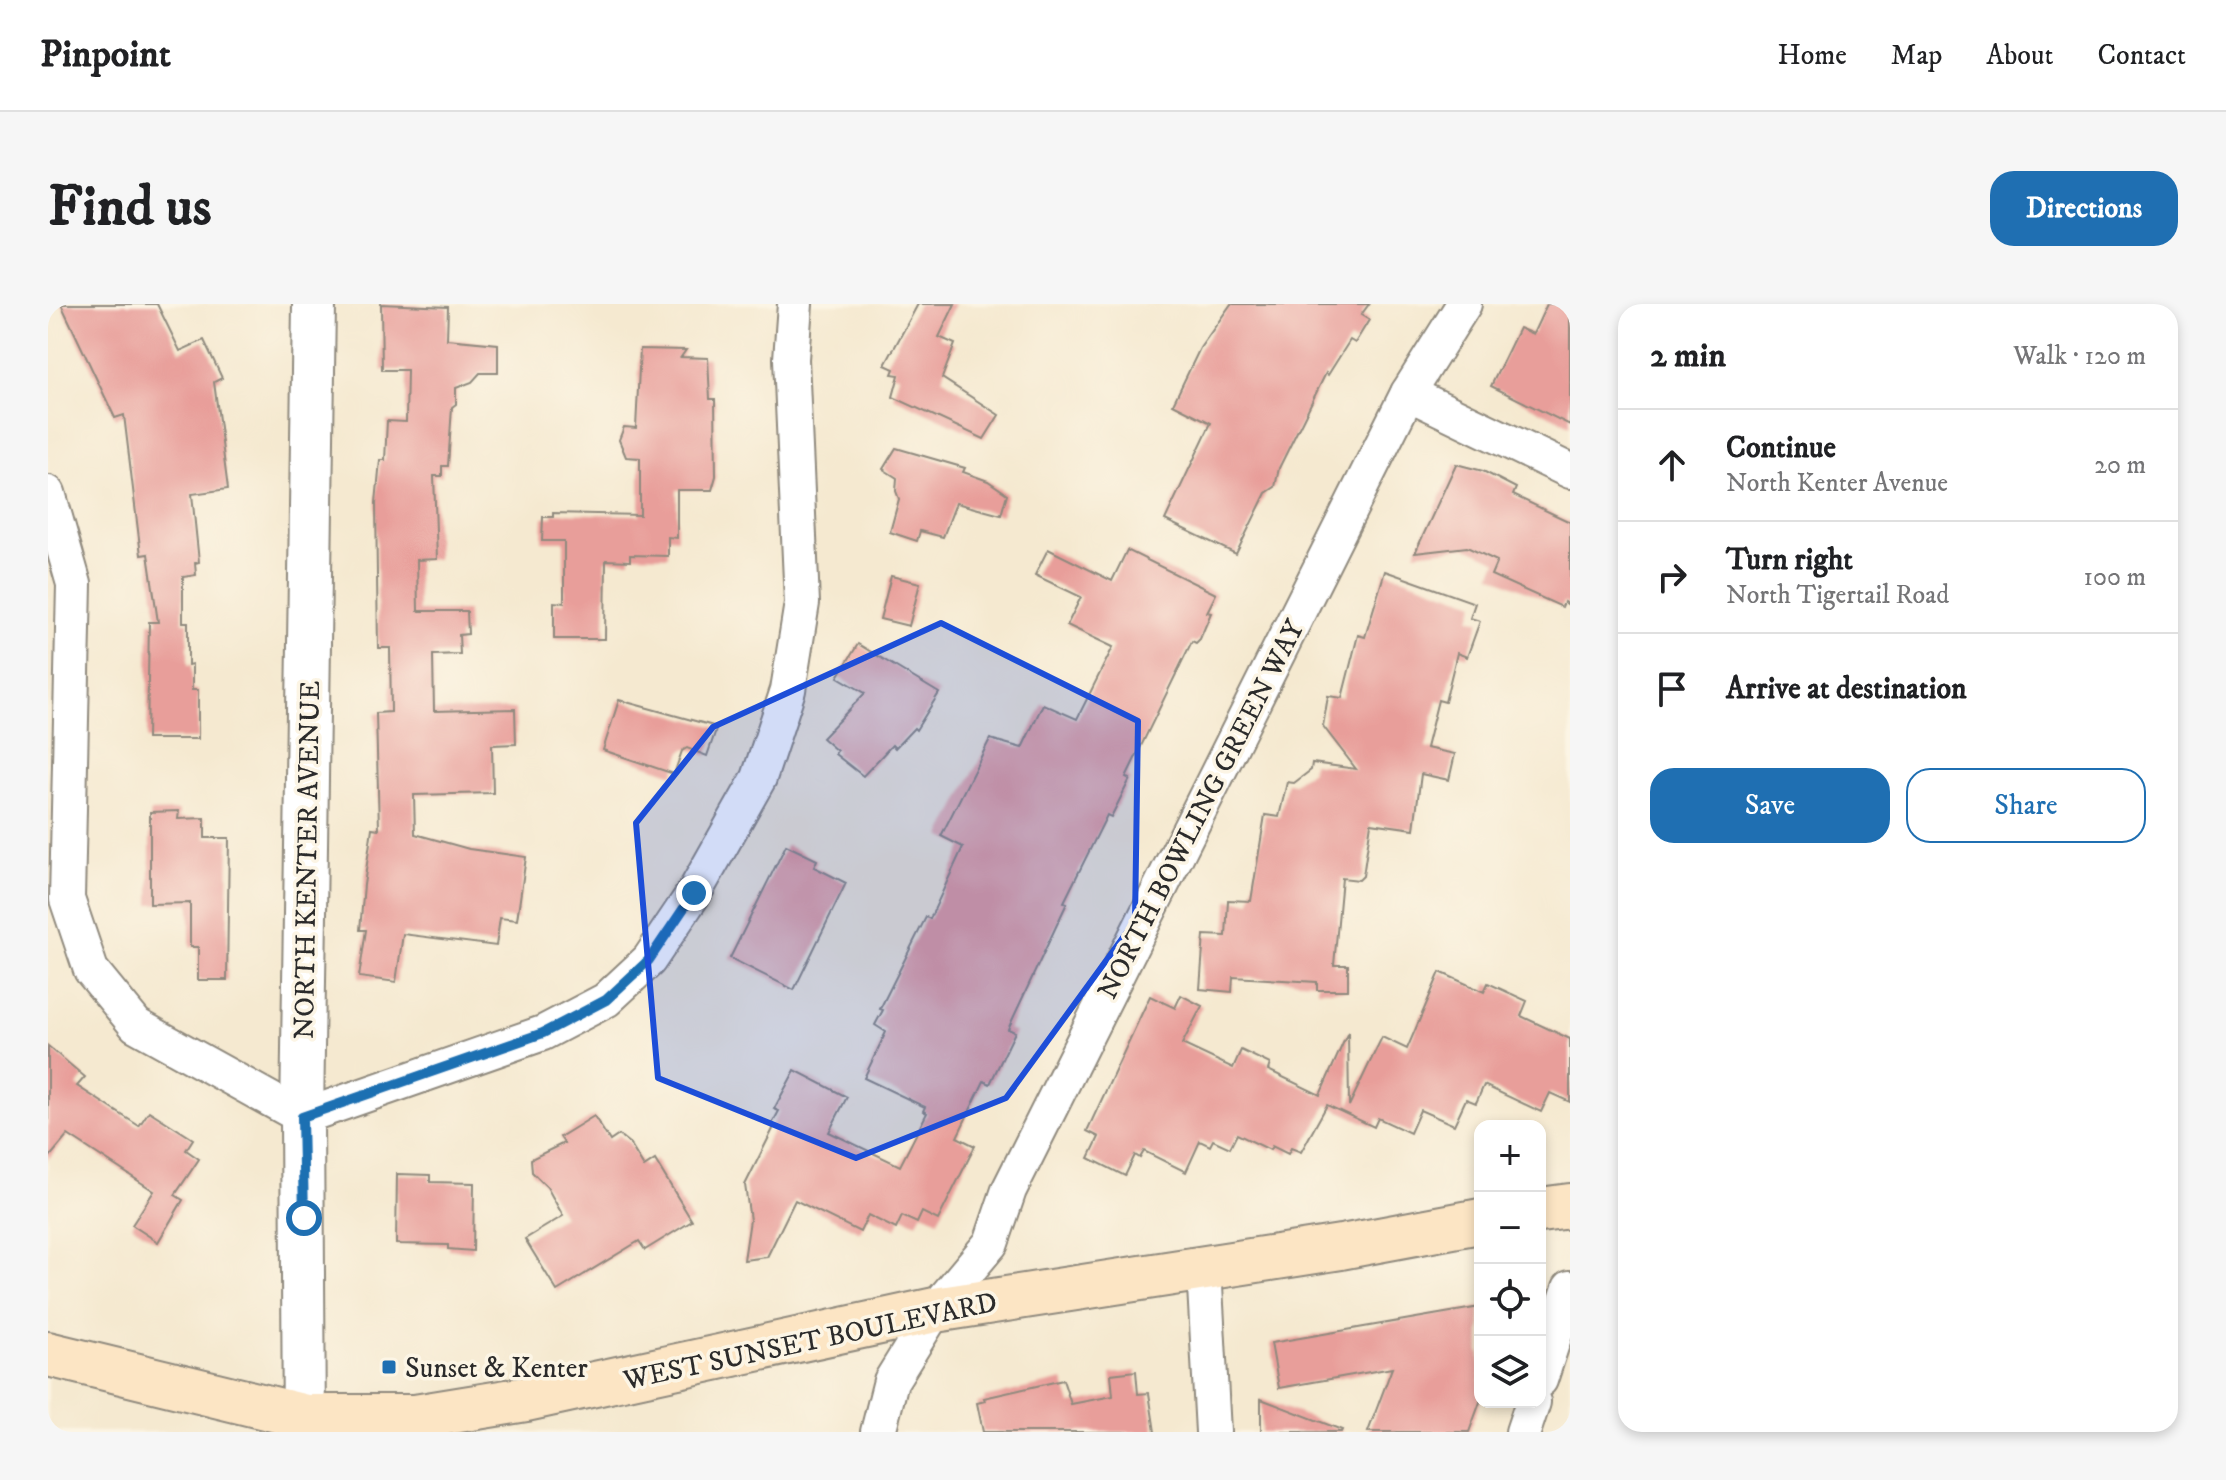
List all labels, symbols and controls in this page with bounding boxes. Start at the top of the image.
text: Pinpoint [40,31,171,79]
text: Home [1778,38,1847,73]
text: Map [1891,38,1942,73]
text: About [1986,38,2053,73]
text: Contact [2097,38,2186,73]
button: Directions [1990,171,2178,246]
text: Find us [48,173,212,243]
text: 2 min [1650,335,1726,377]
text: Walk · 120 m [2013,340,2146,373]
text: Continue [1726,430,1836,467]
icon: ahead [1650,443,1694,487]
text: 20 m [2094,449,2146,482]
text: North Kenter Avenue [1726,467,1948,500]
text: Turn right [1726,542,1853,579]
icon: right [1650,555,1694,599]
text: 100 m [2083,561,2146,594]
text: North Tigertail Road [1726,579,1949,612]
street label: NORTH BOWLING GREEN WAY [1090,614,1313,1005]
icon: arrive [1650,667,1694,711]
text: Arrive at destination [1726,671,1967,708]
street label: NORTH KENTER AVENUE [287,680,328,1040]
button: Save [1650,768,1890,843]
button: Share [1906,768,2146,843]
route end [676,875,712,911]
map controls [1474,1120,1546,1408]
button: + [1474,1120,1546,1192]
button: − [1474,1192,1546,1264]
route start [286,1200,322,1236]
button: locate [1474,1264,1546,1336]
street label: WEST SUNSET BOULEVARD [619,1285,1000,1398]
button: layers [1474,1336,1546,1408]
place label: Sunset & Kenter [405,1351,588,1386]
marker: Sunset & Kenter [380,1358,398,1376]

